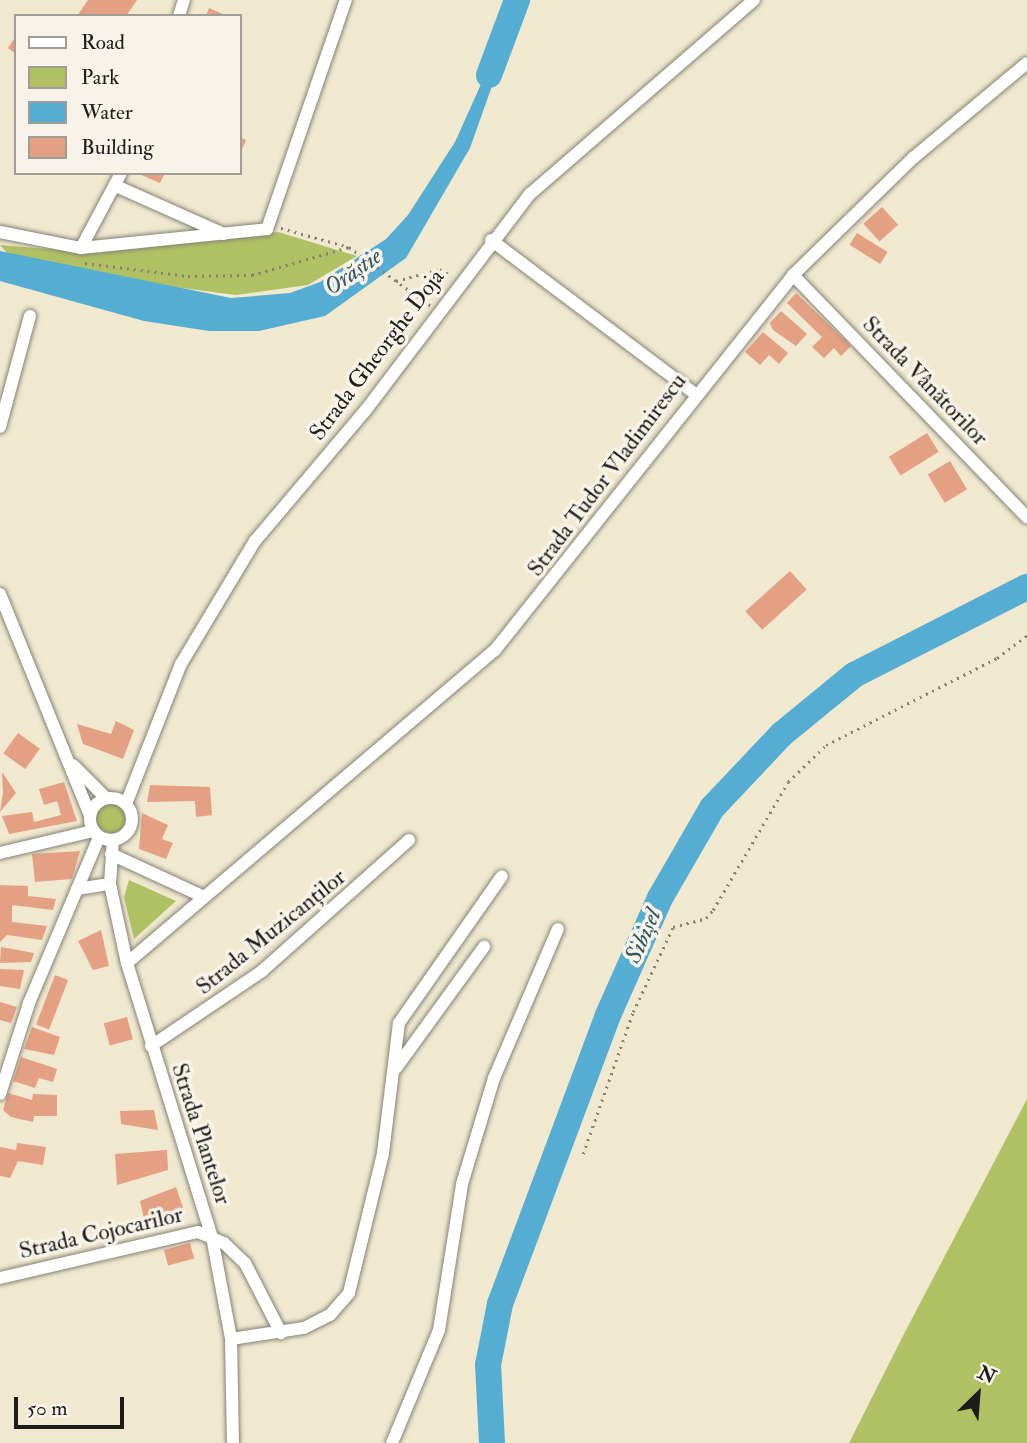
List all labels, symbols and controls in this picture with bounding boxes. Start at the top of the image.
legend [14,14,242,175]
text: Road [81,29,125,56]
text: Park [81,64,119,91]
text: Water [81,99,133,126]
text: Building [81,134,154,161]
water label: Orăștie [319,242,387,302]
street label: Strada Gheorghe Doja [304,264,450,446]
street label: Strada Vânătorilor [856,311,994,451]
street label: Strada Tudor Vladimirescu [522,368,692,582]
street label: Strada Muzicanților [191,863,351,1001]
water label: Sibișel [618,905,668,967]
street label: Strada Plantelor [165,1060,237,1208]
street label: Strada Cojocarilor [17,1201,185,1265]
north arrow [943,1359,1013,1429]
text: N [974,1360,1000,1389]
scale bar [18,1384,128,1428]
text: 50 m [27,1395,68,1422]

